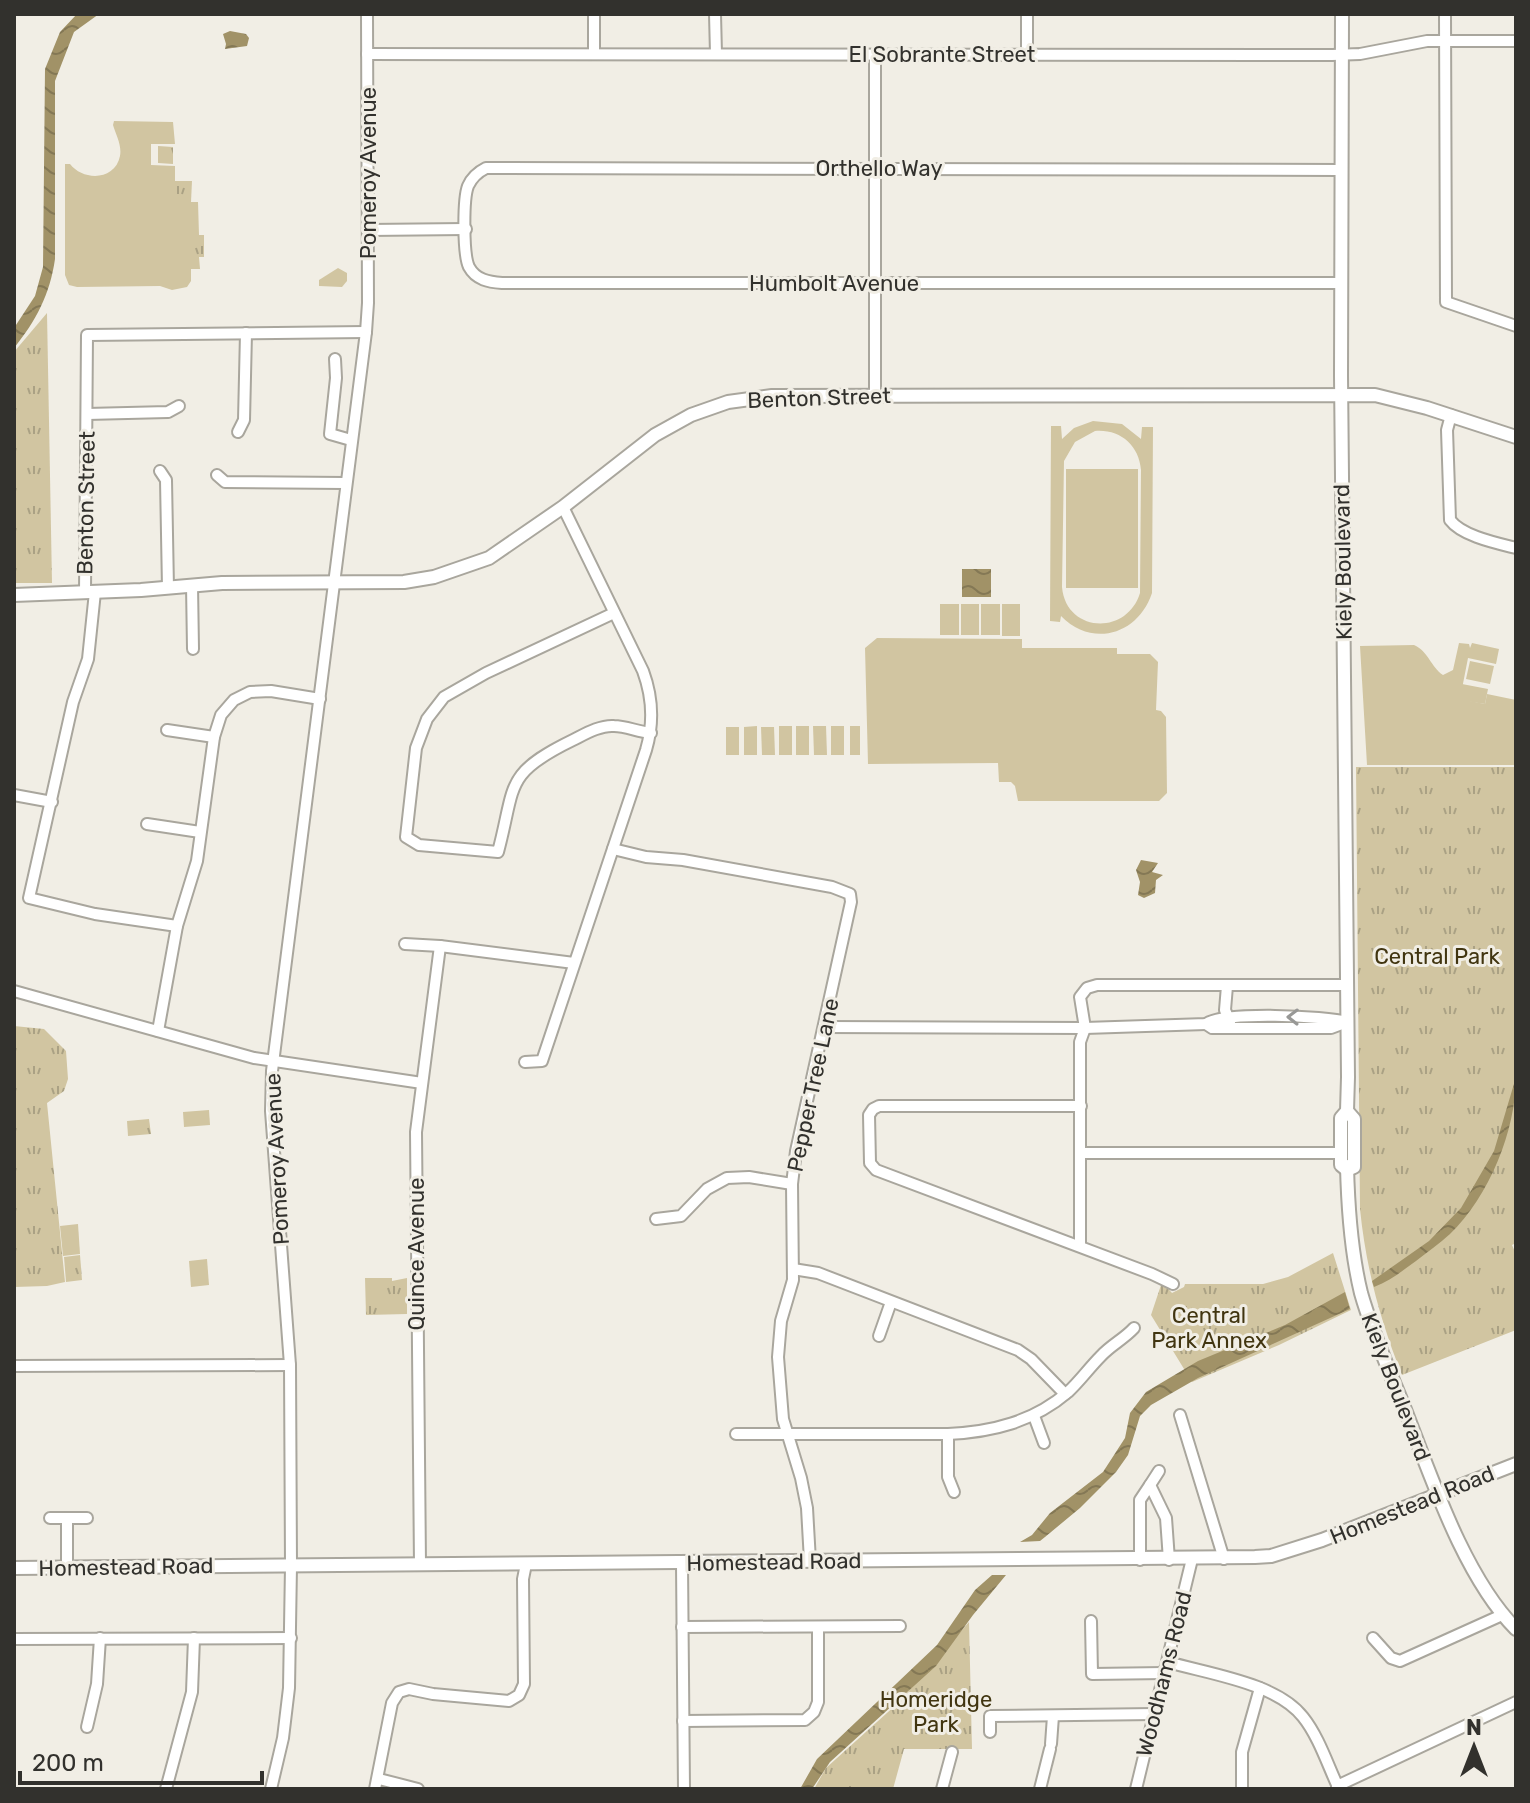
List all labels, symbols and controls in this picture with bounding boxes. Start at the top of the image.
street label: El Sobrante Street [849,41,1036,68]
street label: Pomeroy Avenue [355,87,382,259]
street label: Orthello Way [815,155,943,182]
street label: Humbolt Avenue [749,270,919,297]
street label: Benton Street [747,382,892,414]
street label: Benton Street [71,431,101,575]
street label: Kiely Boulevard [1328,484,1358,640]
park label: Central Park [1374,943,1500,970]
street label: Pepper Tree Lane [781,996,845,1174]
one-way arrow [1286,1008,1299,1026]
street label: Pomeroy Avenue [259,1072,295,1246]
street label: Quince Avenue [403,1177,430,1331]
park label: Central Park Annex [1151,1302,1267,1354]
street label: Kiely Boulevard [1355,1309,1437,1465]
street label: Homestead Road [1326,1460,1498,1550]
street label: Homestead Road [686,1547,862,1577]
street label: Homestead Road [38,1552,214,1582]
street label: Woodhams Road [1130,1589,1198,1759]
park label: Homeridge Park [880,1686,992,1738]
north arrow [1434,1707,1514,1787]
text: N [1466,1714,1482,1741]
scale bar [20,1735,262,1785]
text: 200 m [32,1749,104,1777]

